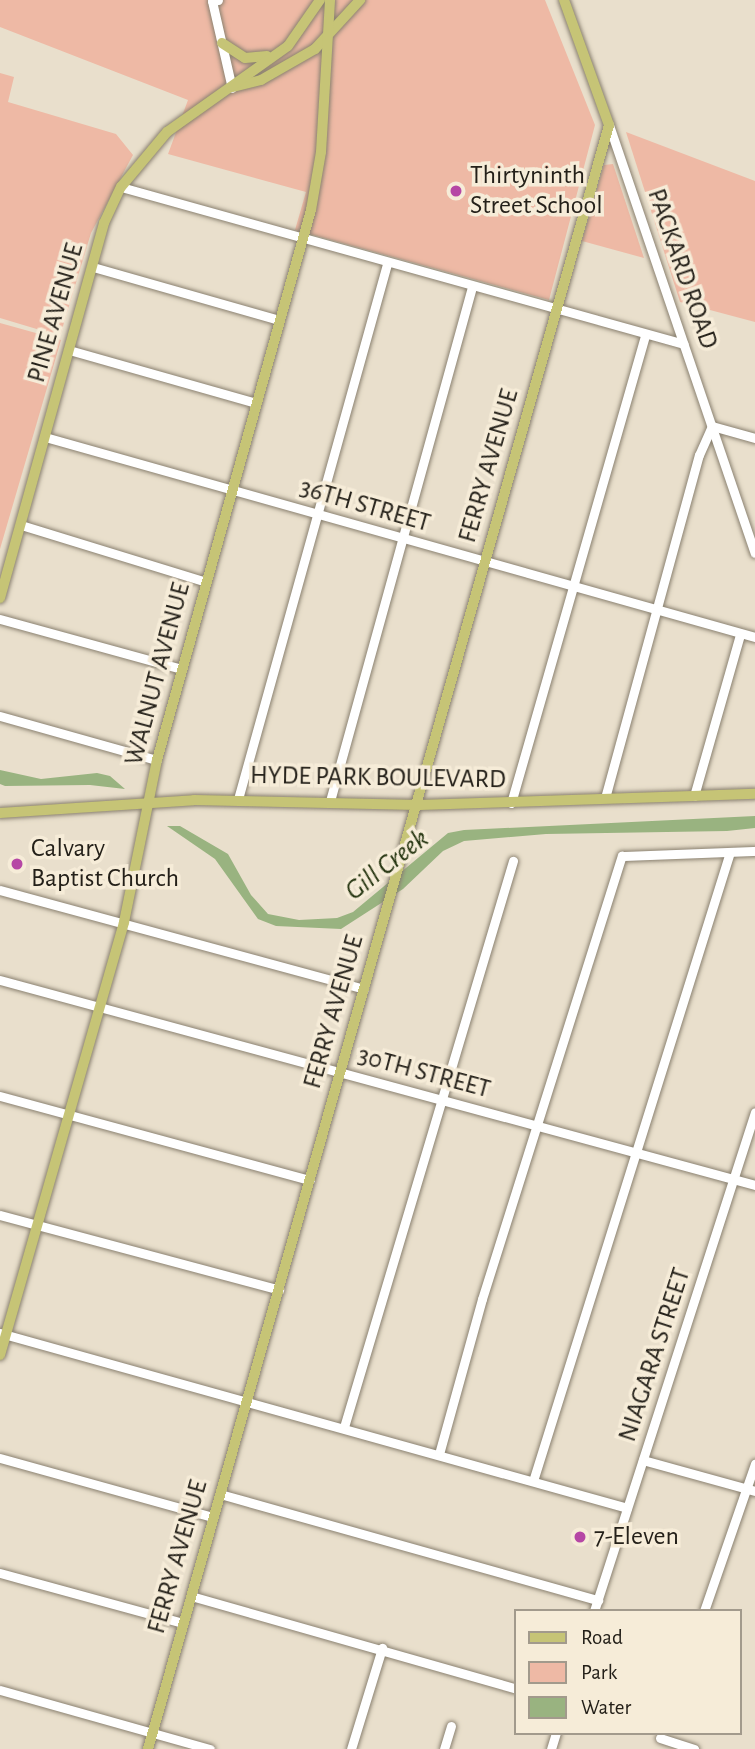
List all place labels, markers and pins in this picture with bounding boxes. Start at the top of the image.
place label: Thirtyninth Street School [470,160,603,222]
marker: Thirtyninth Street School [448,183,464,199]
place label: Calvary Baptist Church [31,833,179,894]
marker: Calvary Baptist Church [9,856,25,872]
place label: 7-Eleven [594,1521,679,1553]
marker: 7-Eleven [572,1529,588,1545]

